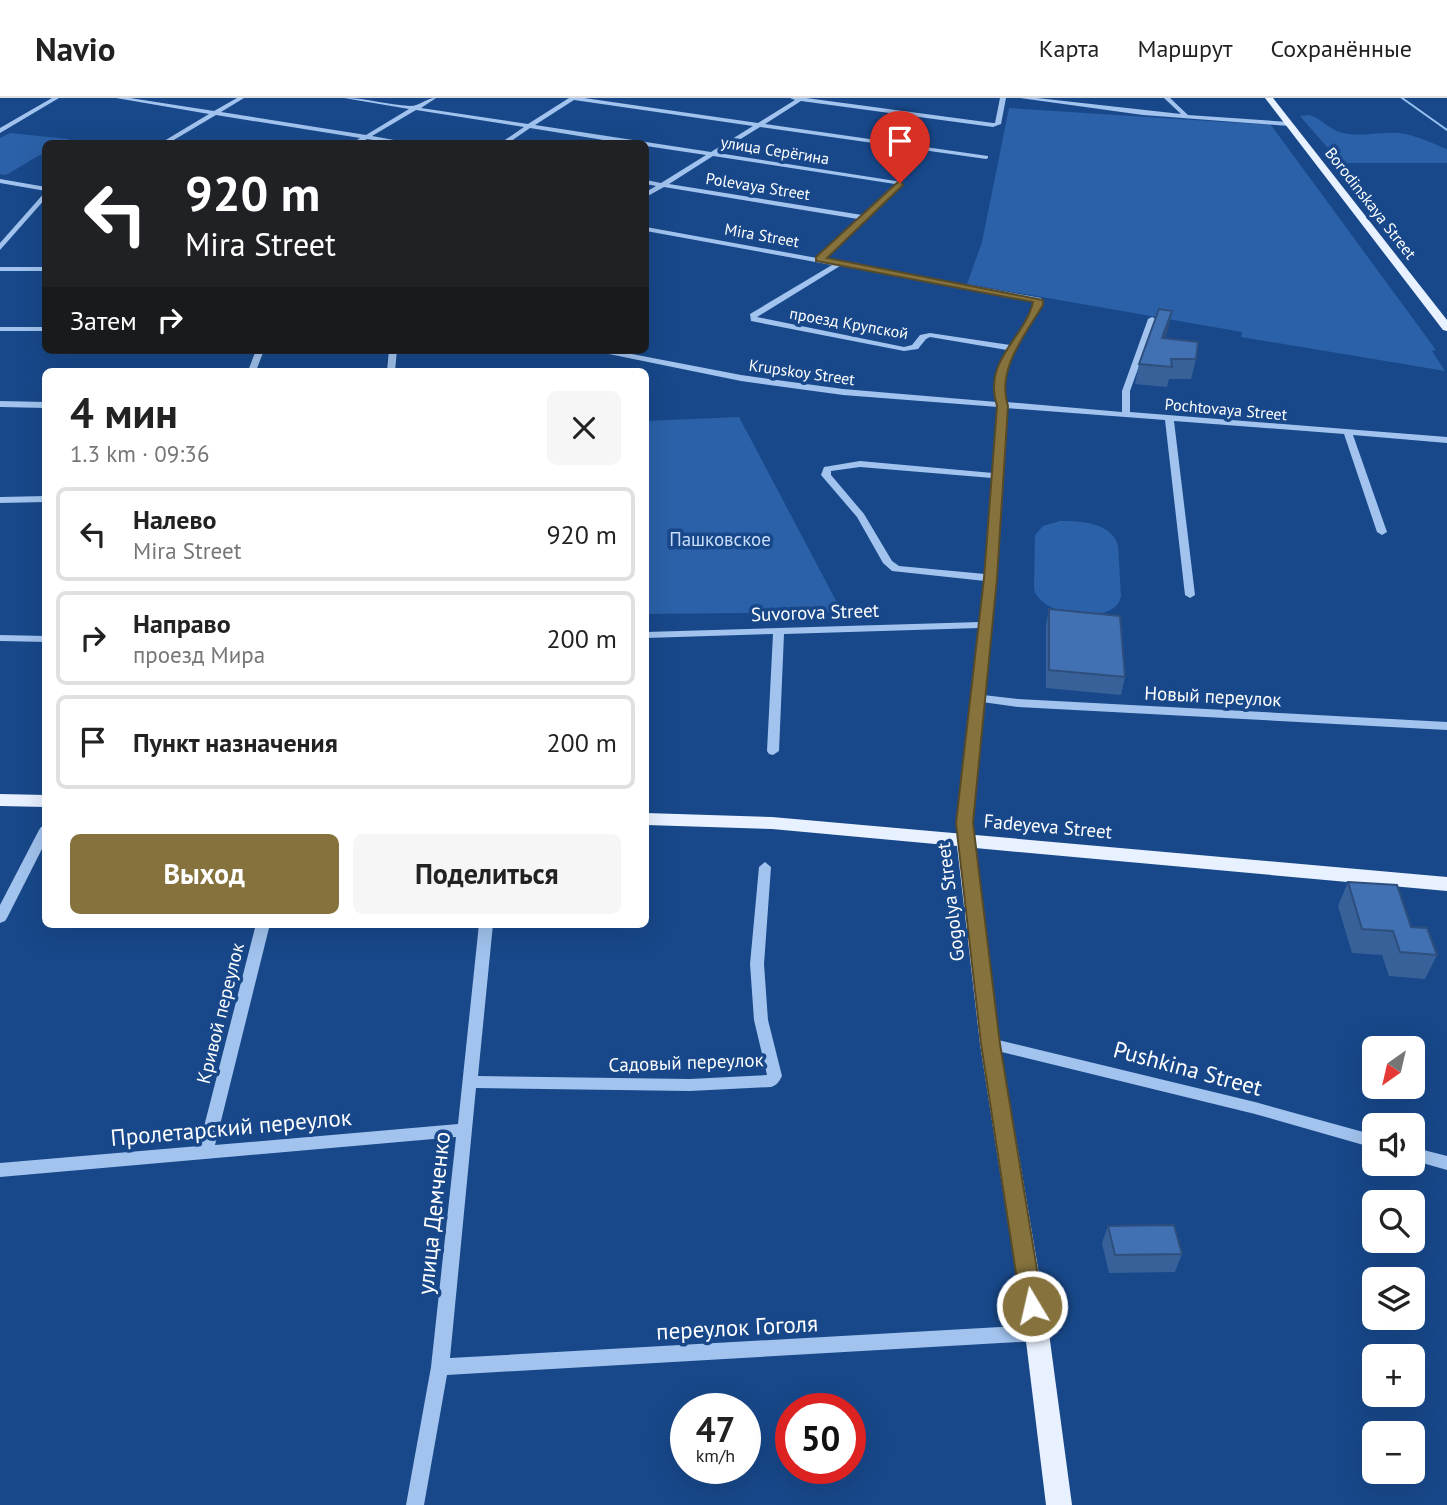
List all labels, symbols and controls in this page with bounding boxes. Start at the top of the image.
text: Navio [35,27,115,70]
text: Карта [1039,33,1099,64]
text: Маршрут [1137,33,1232,64]
text: Сохранённые [1270,33,1412,64]
pin [870,111,930,183]
icon: arrive [881,122,919,160]
street label: улица Серёгина [719,132,831,168]
street label: Borodinskaya Street [1321,143,1421,263]
text: 920 m [185,161,320,225]
icon: left [70,168,161,259]
street label: Polevaya Street [704,168,812,204]
street label: Mira Street [723,219,801,251]
text: Mira Street [185,223,336,265]
icon: right [151,301,189,339]
street label: проезд Крупской [788,303,910,343]
text: Затем [70,304,137,337]
street label: Krupskoy Street [748,355,857,389]
text: 4 мин [70,385,178,440]
button: close [547,391,621,465]
street label: Pochtovaya Street [1164,394,1289,424]
text: 1.3 km · 09:36 [70,439,209,468]
text: Налево [133,503,217,536]
icon: left [74,515,112,553]
text: 920 m [546,518,617,551]
park label: Пашковское [669,527,771,551]
text: Mira Street [133,536,241,565]
street label: Suvorova Street [751,598,880,626]
text: Направо [133,607,231,640]
icon: right [74,619,112,657]
text: 200 m [546,622,617,655]
text: проезд Мира [133,640,265,669]
street label: Новый переулок [1144,680,1282,712]
icon: arrive [74,723,112,761]
text: Пункт назначения [133,726,338,759]
text: 200 m [546,726,617,759]
street label: Fadeyeva Street [983,808,1114,844]
button: Выход [70,834,339,914]
button: Поделиться [353,834,621,914]
street label: Gogolya Street [931,841,969,963]
street label: Кривой переулок [191,940,249,1086]
street label: Pushkina Street [1110,1034,1266,1102]
north arrow [1362,1036,1424,1099]
map controls [1362,1036,1425,1484]
street label: Садовый переулок [608,1047,764,1077]
street label: Пролетарский переулок [109,1102,353,1152]
button: sound [1362,1113,1425,1176]
street label: улица Демченко [410,1130,456,1296]
button: search [1362,1190,1425,1253]
button: layers [1362,1267,1425,1330]
position arrow [995,1269,1069,1343]
street label: переулок Гоголя [655,1308,819,1346]
button: + [1362,1344,1425,1407]
speed limit sign: 50 [775,1393,866,1484]
text: 47 [696,1406,735,1452]
button: − [1362,1421,1425,1484]
text: km/h [696,1444,735,1467]

